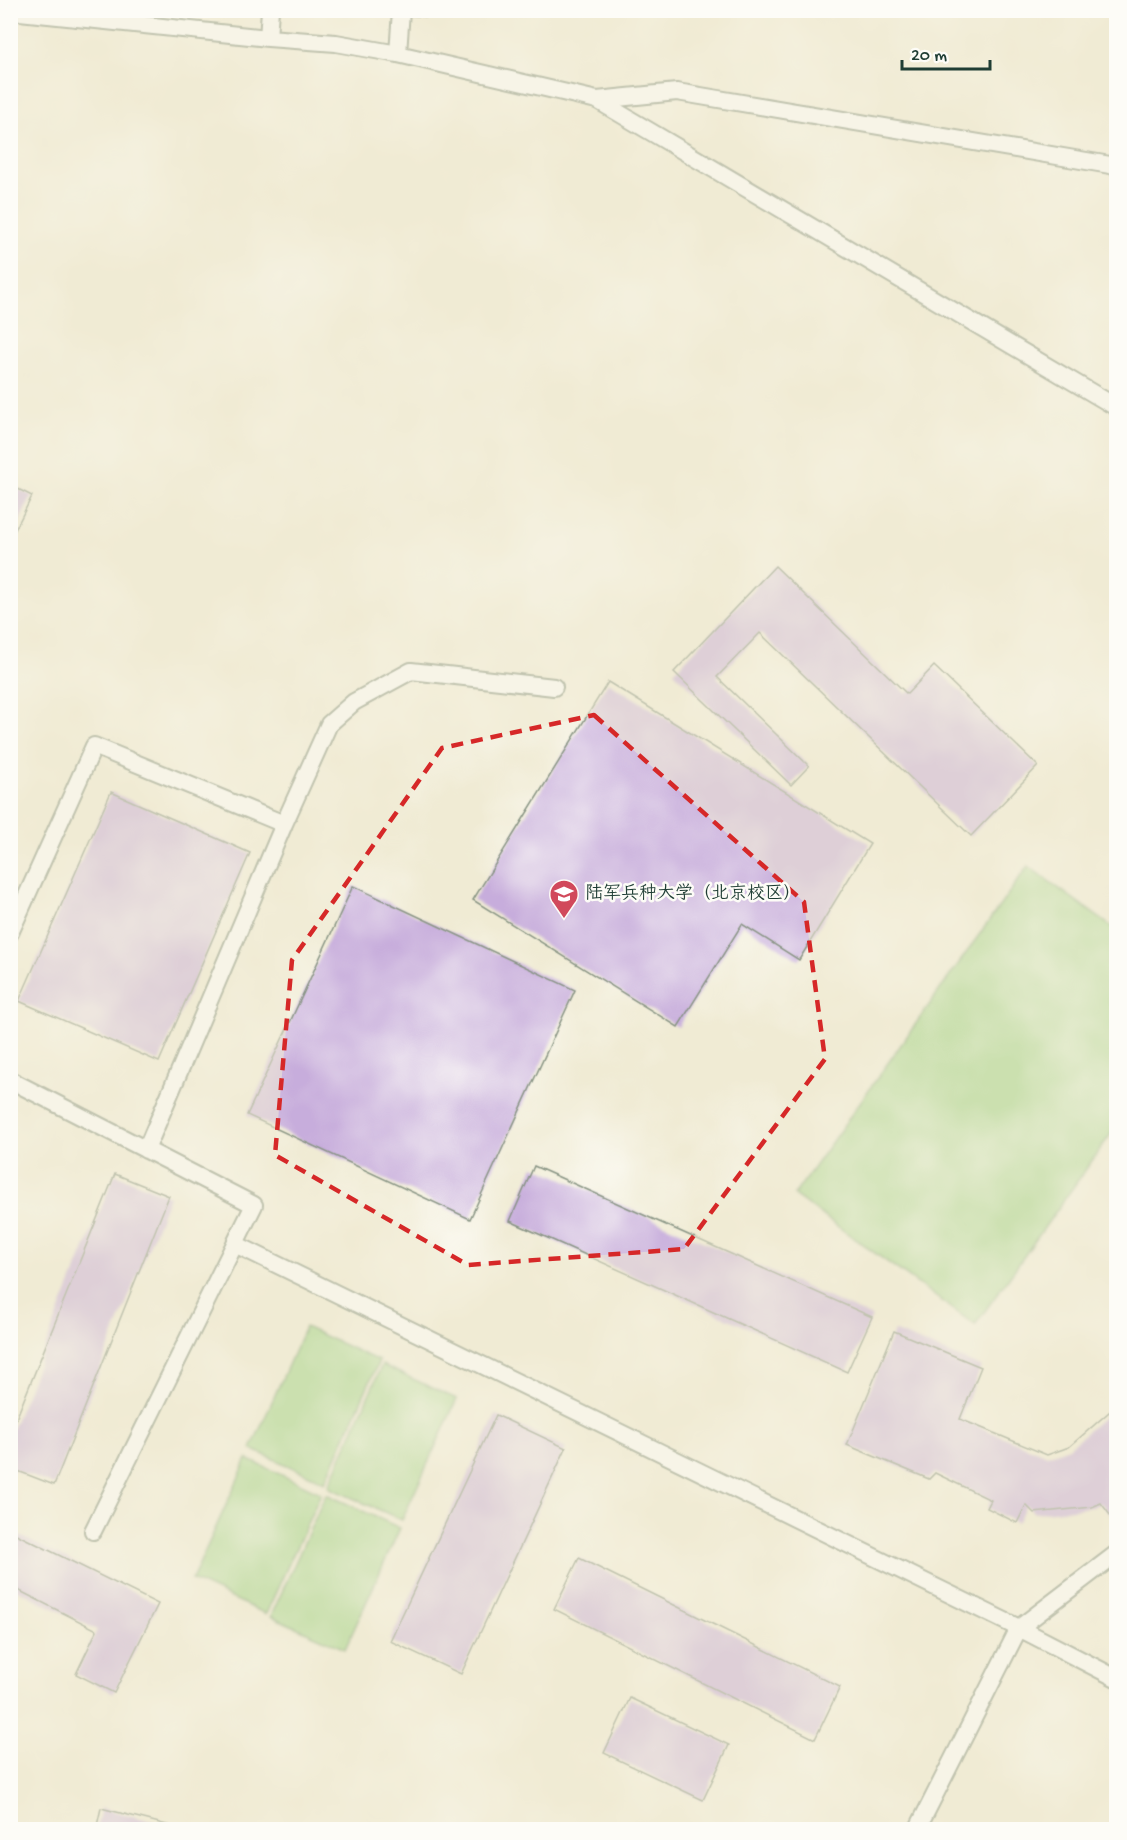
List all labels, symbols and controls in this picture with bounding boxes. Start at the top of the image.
scale bar [902,33,990,71]
text: 20 m [911,46,947,67]
school or university icon: 陆军兵种大学（北京校区） [548,878,580,920]
place label: 陆军兵种大学（北京校区） [585,883,801,905]

